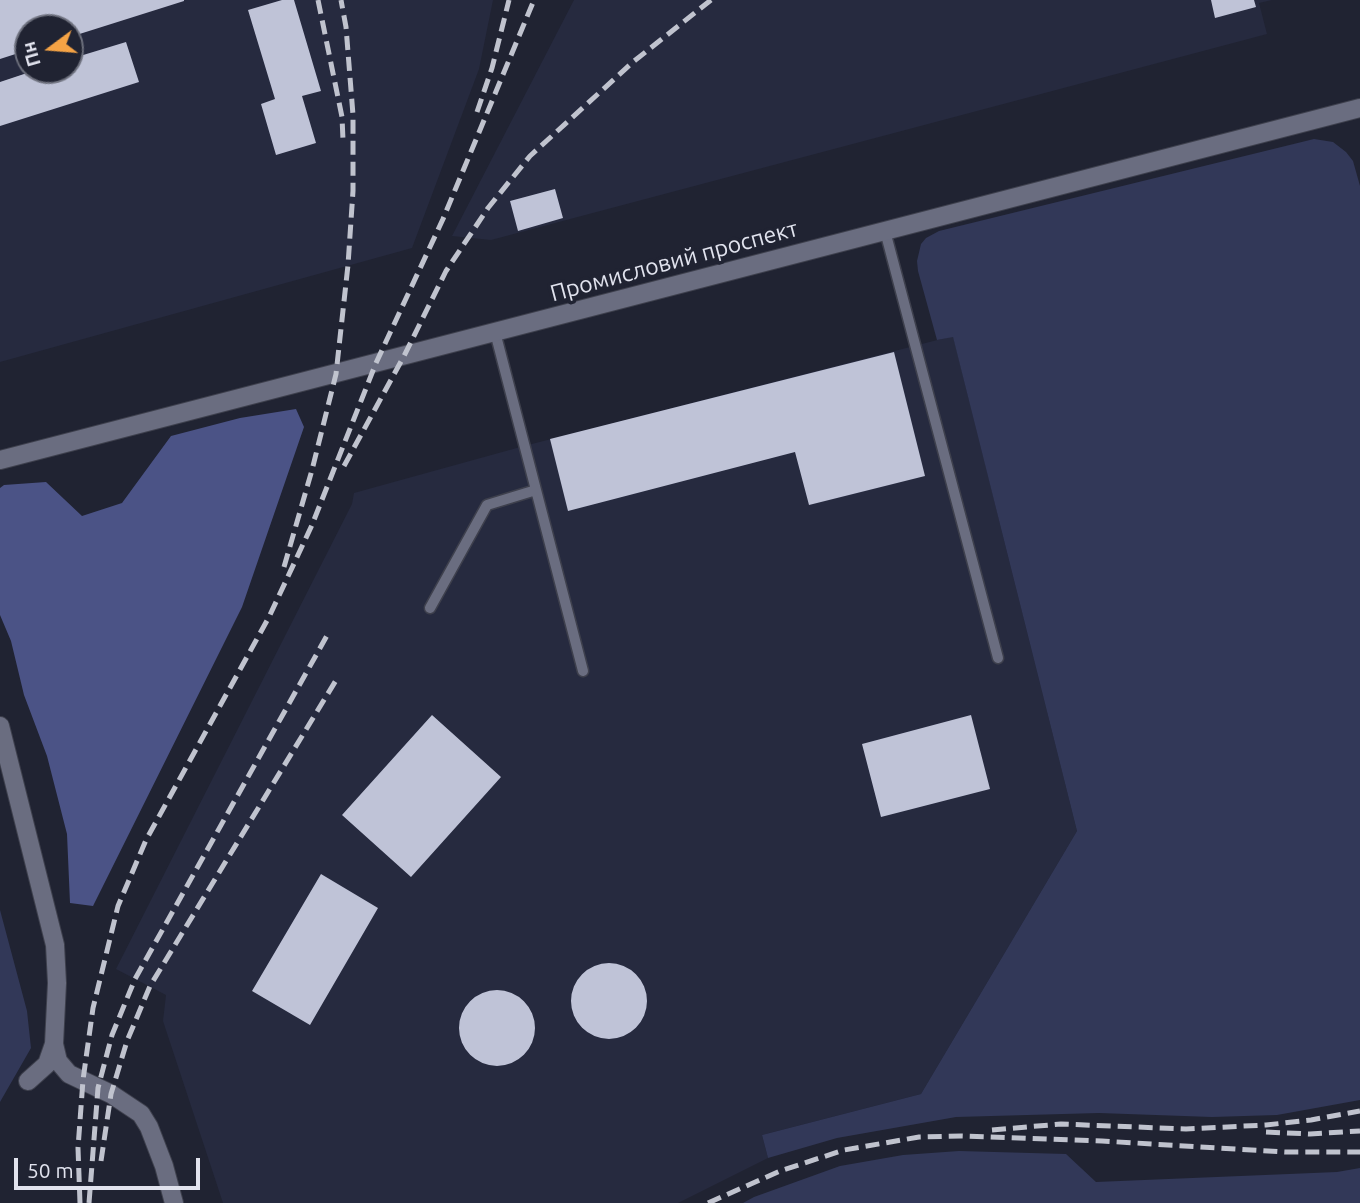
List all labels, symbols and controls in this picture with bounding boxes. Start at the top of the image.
north arrow [14,14,84,84]
text: Пн [17,39,45,69]
street label: Промисловий проспект [547,215,801,307]
scale bar [18,1144,203,1188]
text: 50 m [27,1158,74,1182]

